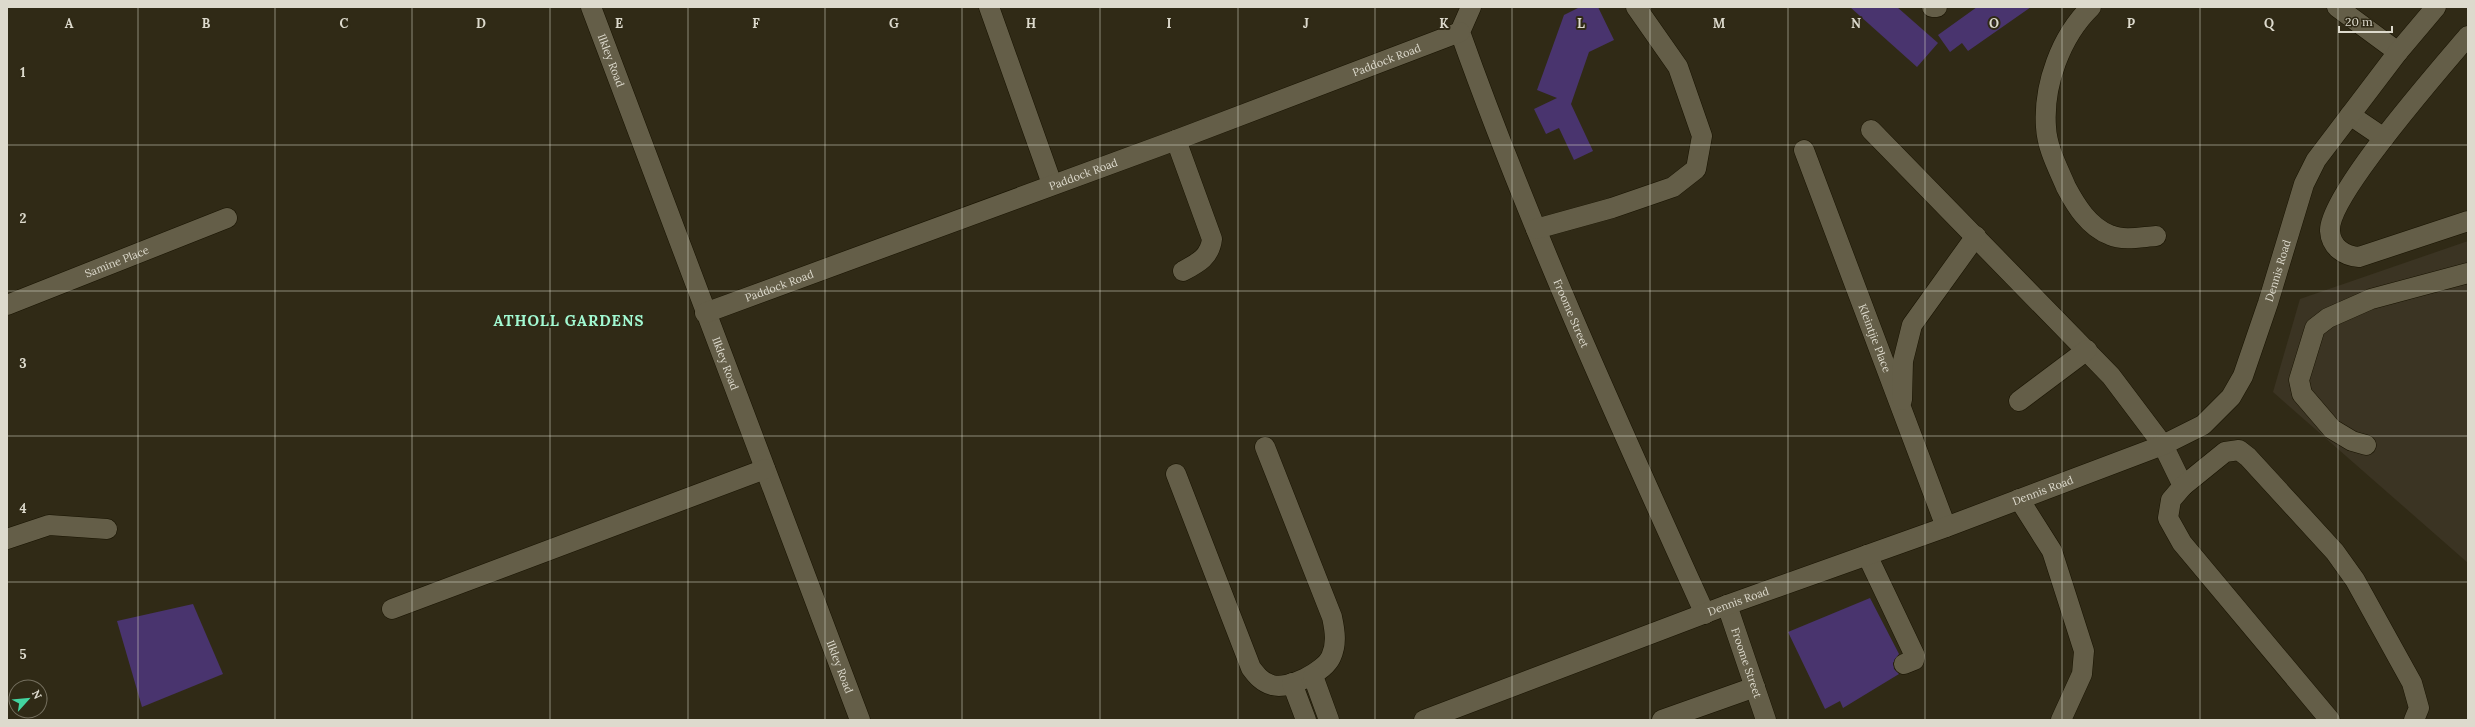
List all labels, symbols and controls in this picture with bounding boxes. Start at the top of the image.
scale bar [2339,8,2392,34]
text: 20 m [2345,14,2373,29]
text: A [65,15,74,32]
text: B [202,15,211,32]
text: C [340,15,349,32]
text: D [476,15,486,32]
text: E [615,15,623,32]
text: F [752,15,760,32]
text: G [889,15,899,32]
text: H [1026,15,1036,32]
text: I [1166,15,1172,32]
text: J [1303,15,1309,32]
text: K [1439,15,1449,32]
text: L [1577,15,1585,32]
text: M [1713,15,1726,32]
text: N [1851,15,1861,32]
text: O [1989,15,1999,32]
text: P [2127,15,2136,32]
text: Q [2264,15,2275,32]
street label: Ilkley Road [595,32,628,89]
street label: Paddock Road [1350,40,1423,79]
text: 1 [20,64,26,81]
street label: Paddock Road [1047,155,1120,193]
text: 2 [20,210,27,227]
street label: Dennis Road [2262,238,2294,303]
street label: Samine Place [83,243,151,281]
street label: Paddock Road [743,267,816,305]
street label: Froome Street [1550,277,1593,351]
street label: Kleintjie Place [1856,302,1894,374]
district label: ATHOLL GARDENS [494,311,644,330]
street label: Ilkley Road [709,335,742,392]
text: 3 [19,355,27,372]
street label: Dennis Road [2010,472,2076,508]
text: 4 [19,500,27,517]
street label: Dennis Road [1706,584,1771,619]
street label: Froome Street [1728,626,1765,700]
street label: Ilkley Road [823,638,856,696]
text: 5 [19,646,27,663]
north arrow [8,679,48,719]
text: N [29,687,45,702]

